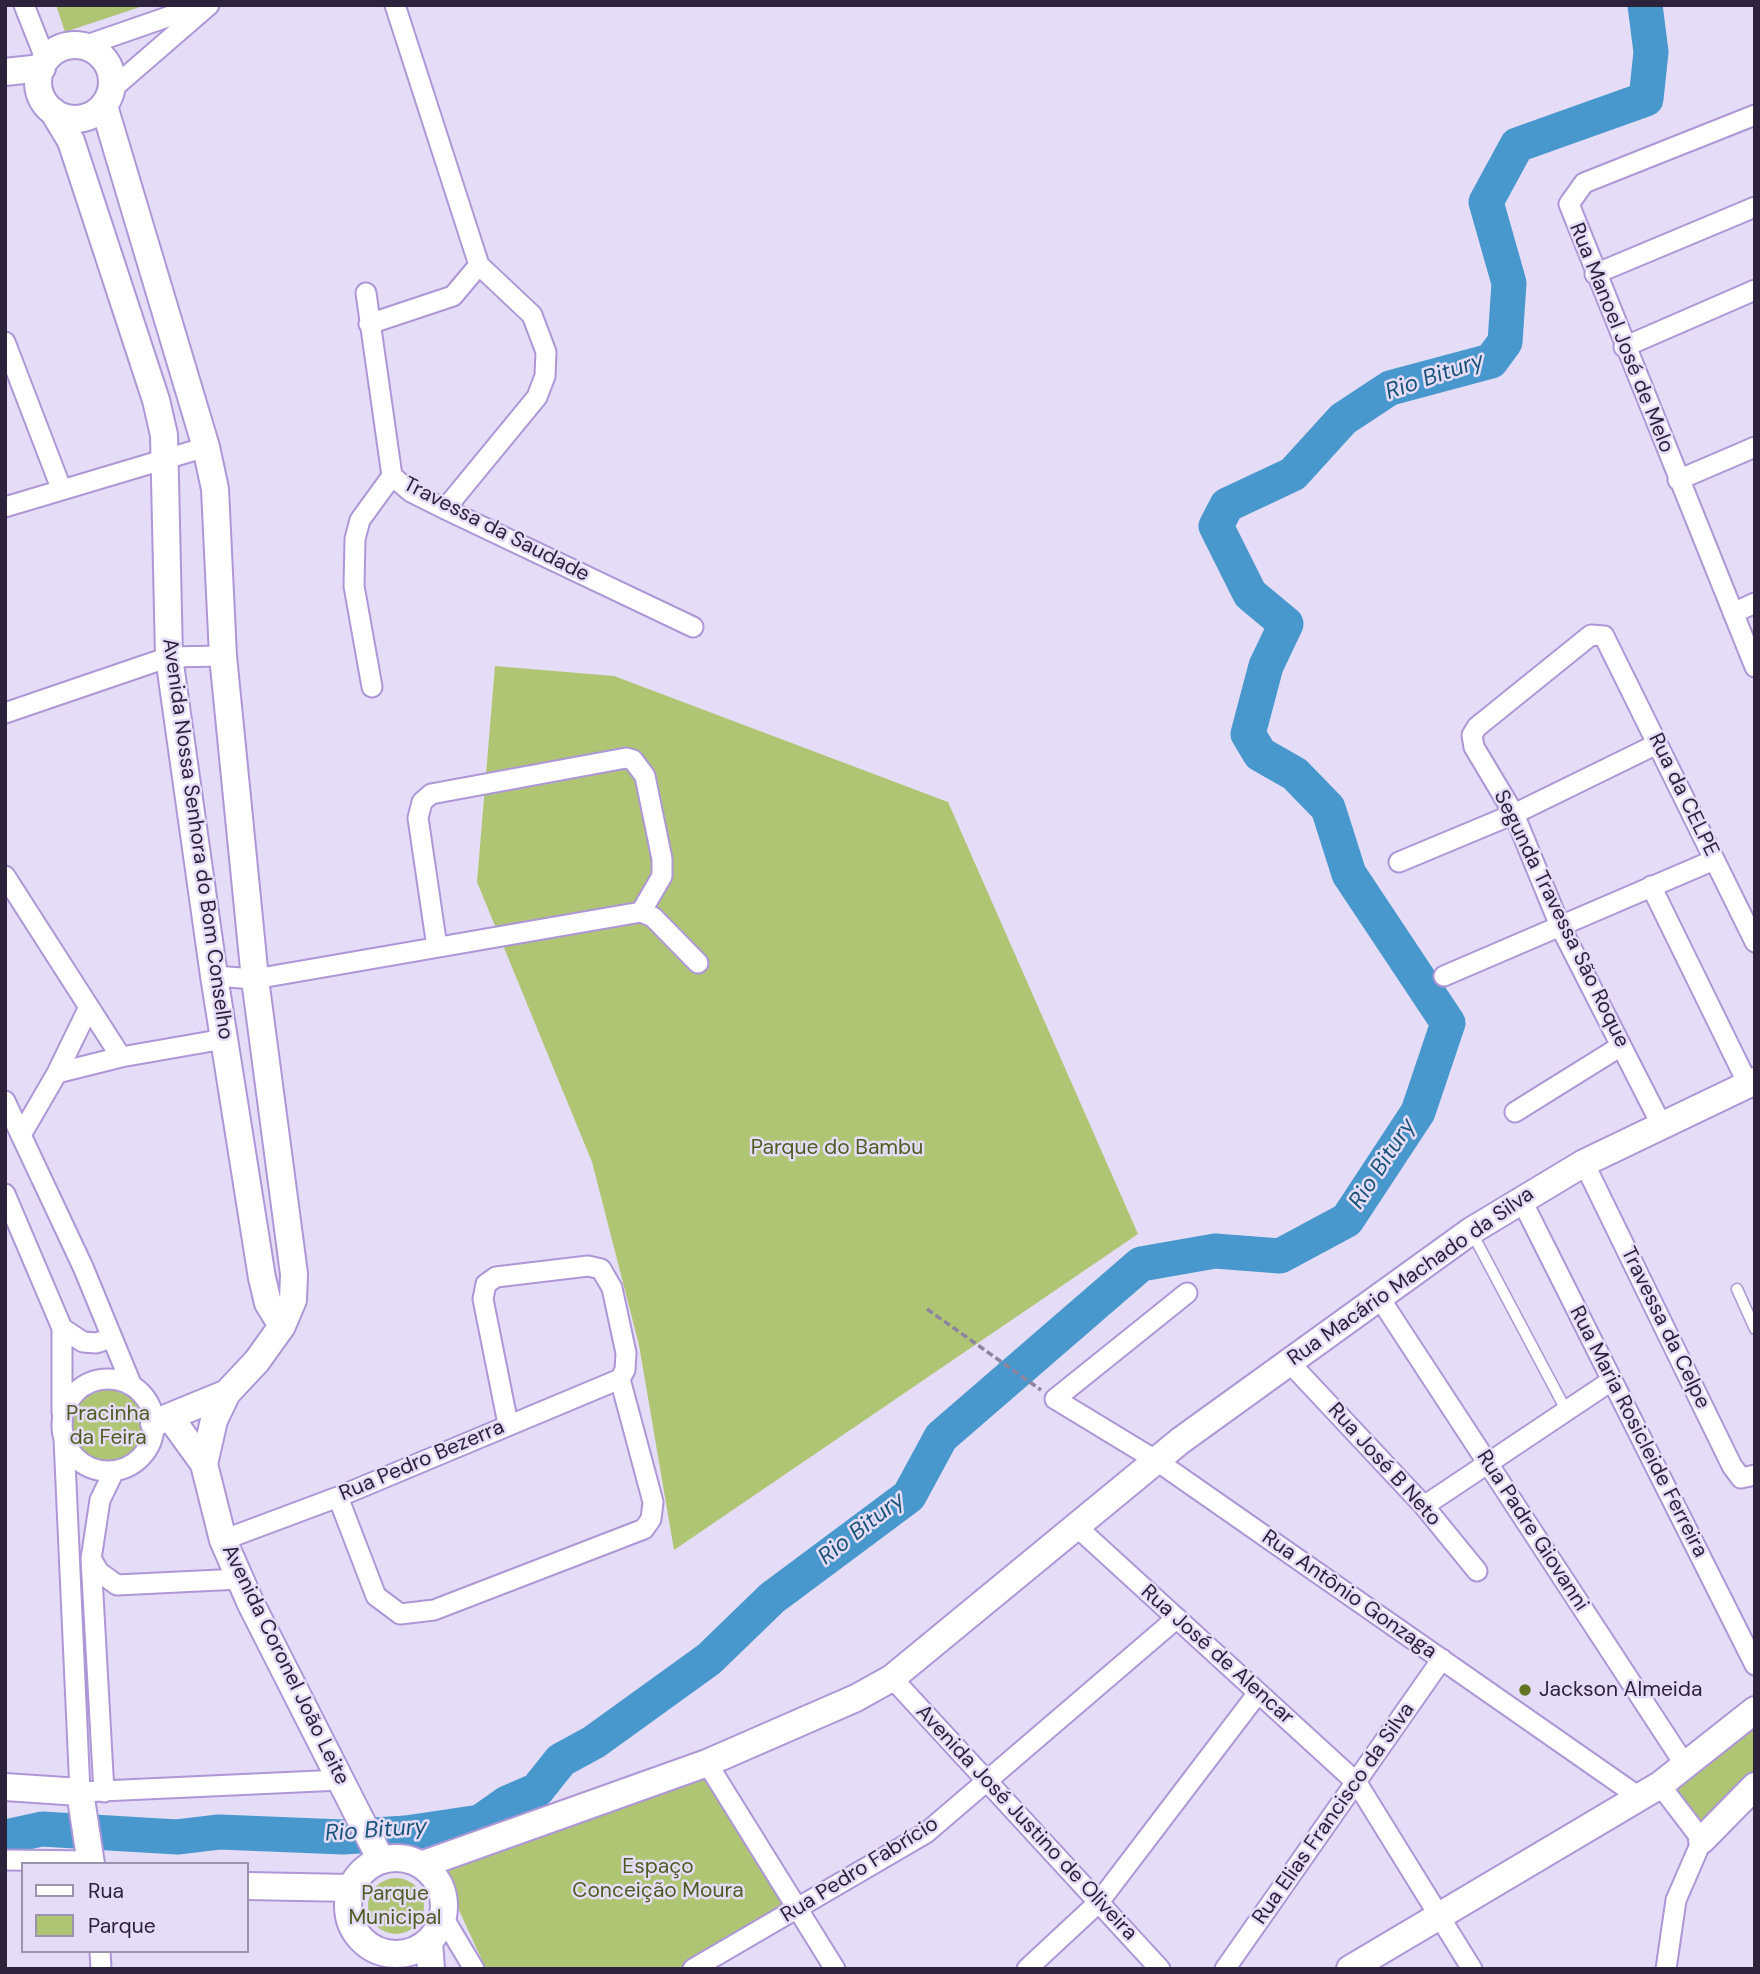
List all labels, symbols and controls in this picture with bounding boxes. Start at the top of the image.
street label: Rua Manoel José de Melo [1563,219,1679,457]
water label: Rio Bitury [1382,347,1488,407]
street label: Travessa da Saudade [399,472,593,588]
street label: Avenida Nossa Senhora do Bom Conselho [156,637,238,1041]
street label: Rua da CELPE [1642,729,1724,861]
street label: Segunda Travessa São Roque [1488,786,1634,1052]
water label: Rio Bitury [1344,1114,1422,1214]
park label: Parque do Bambu [751,1135,923,1161]
street label: Rua Macário Machado da Silva [1283,1182,1539,1372]
street label: Travessa da Celpe [1615,1243,1715,1413]
street label: Rua Maria Rosicleide Ferreira [1564,1302,1712,1562]
street label: Rua José B Neto [1322,1398,1446,1532]
park label: Pracinha da Feira [66,1401,150,1451]
street label: Rua Pedro Bezerra [336,1415,508,1507]
street label: Rua Padre Giovanni [1471,1446,1593,1616]
water label: Rio Bitury [813,1487,911,1571]
street label: Rua Antônio Gonzaga [1257,1525,1441,1665]
street label: Avenida Coronel João Leite [216,1541,354,1789]
street label: Rua José de Alencar [1135,1580,1299,1730]
place label: Jackson Almeida [1539,1677,1702,1703]
marker: Jackson Almeida [1517,1682,1533,1698]
street label: Rua Elias Francisco da Silva [1248,1698,1420,1930]
street label: Avenida José Justino de Oliveira [910,1700,1142,1946]
street label: Rua Pedro Fabrício [777,1811,943,1929]
water label: Rio Bitury [324,1814,428,1848]
park label: Espaço Conceição Moura [572,1854,744,1904]
legend [21,1862,248,1953]
text: Rua [88,1877,124,1905]
park label: Parque Municipal [348,1881,442,1931]
text: Parque [88,1912,156,1940]

